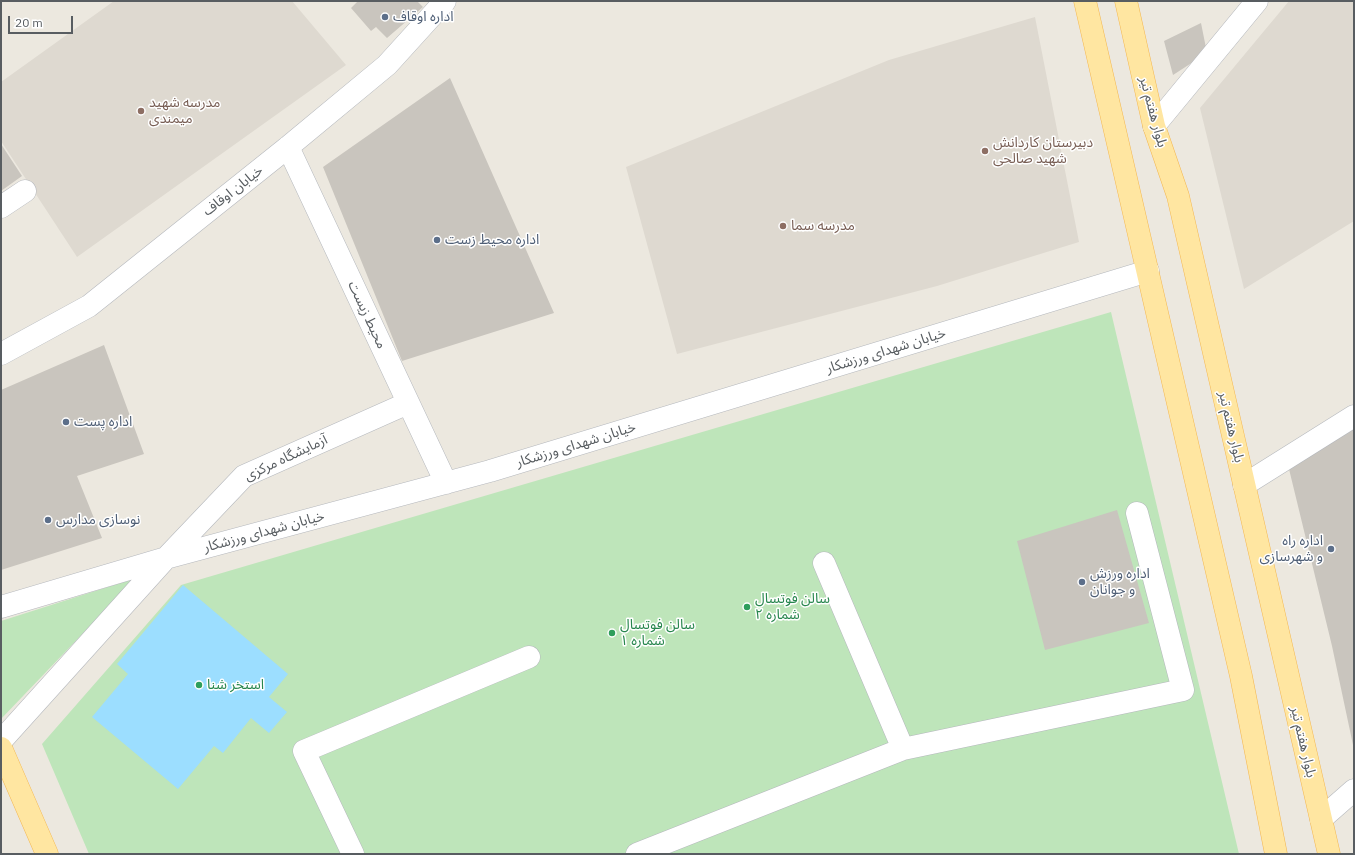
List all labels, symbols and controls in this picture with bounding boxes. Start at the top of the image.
scale bar [10,8,75,34]
place label: اداره اوقاف [393,9,454,25]
marker: اداره اوقاف [380,12,390,22]
text: 20 m [15,15,43,30]
street label: بلوار هفتم تیر [1135,75,1171,149]
place label: مدرسه شهید میمندی [149,95,220,128]
marker: مدرسه شهید میمندی [136,106,146,116]
place label: دبیرستان کاردانش شهید صالحی [993,135,1093,168]
marker: دبیرستان کاردانش شهید صالحی [980,146,990,156]
street label: خیابان اوقاف [199,162,267,220]
place label: مدرسه سما [791,218,855,234]
marker: مدرسه سما [778,221,788,231]
place label: اداره محیط زست [445,232,539,248]
marker: اداره محیط زست [432,235,442,245]
street label: محیط زیست [344,279,390,351]
street label: خیابان شهدای ورزشکار [824,325,948,377]
street label: بلوار هفتم تیر [1215,390,1247,464]
place label: اداره پست [74,414,132,430]
marker: اداره پست [61,417,71,427]
street label: خیابان شهدای ورزشکار [514,419,638,471]
street label: آزمایشگاه مرکزی [242,431,330,485]
street label: خیابان شهدای ورزشکار [202,508,326,556]
place label: نوسازی مدارس [56,512,140,528]
marker: نوسازی مدارس [43,515,53,525]
place label: اداره راه و شهرسازی [1259,533,1323,566]
marker: اداره راه و شهرسازی [1326,544,1336,554]
place label: اداره ورزش و جوانان [1090,566,1150,598]
marker: اداره ورزش و جوانان [1077,577,1087,587]
place label: سالن فوتسال شماره ۲ [755,591,830,624]
marker: سالن فوتسال شماره ۲ [742,602,752,612]
place label: سالن فوتسال شماره ۱ [620,617,695,650]
marker: سالن فوتسال شماره ۱ [607,628,617,638]
place label: استخر شنا [207,677,264,693]
marker: استخر شنا [194,680,204,690]
street label: بلوار هفتم تیر [1287,705,1319,779]

